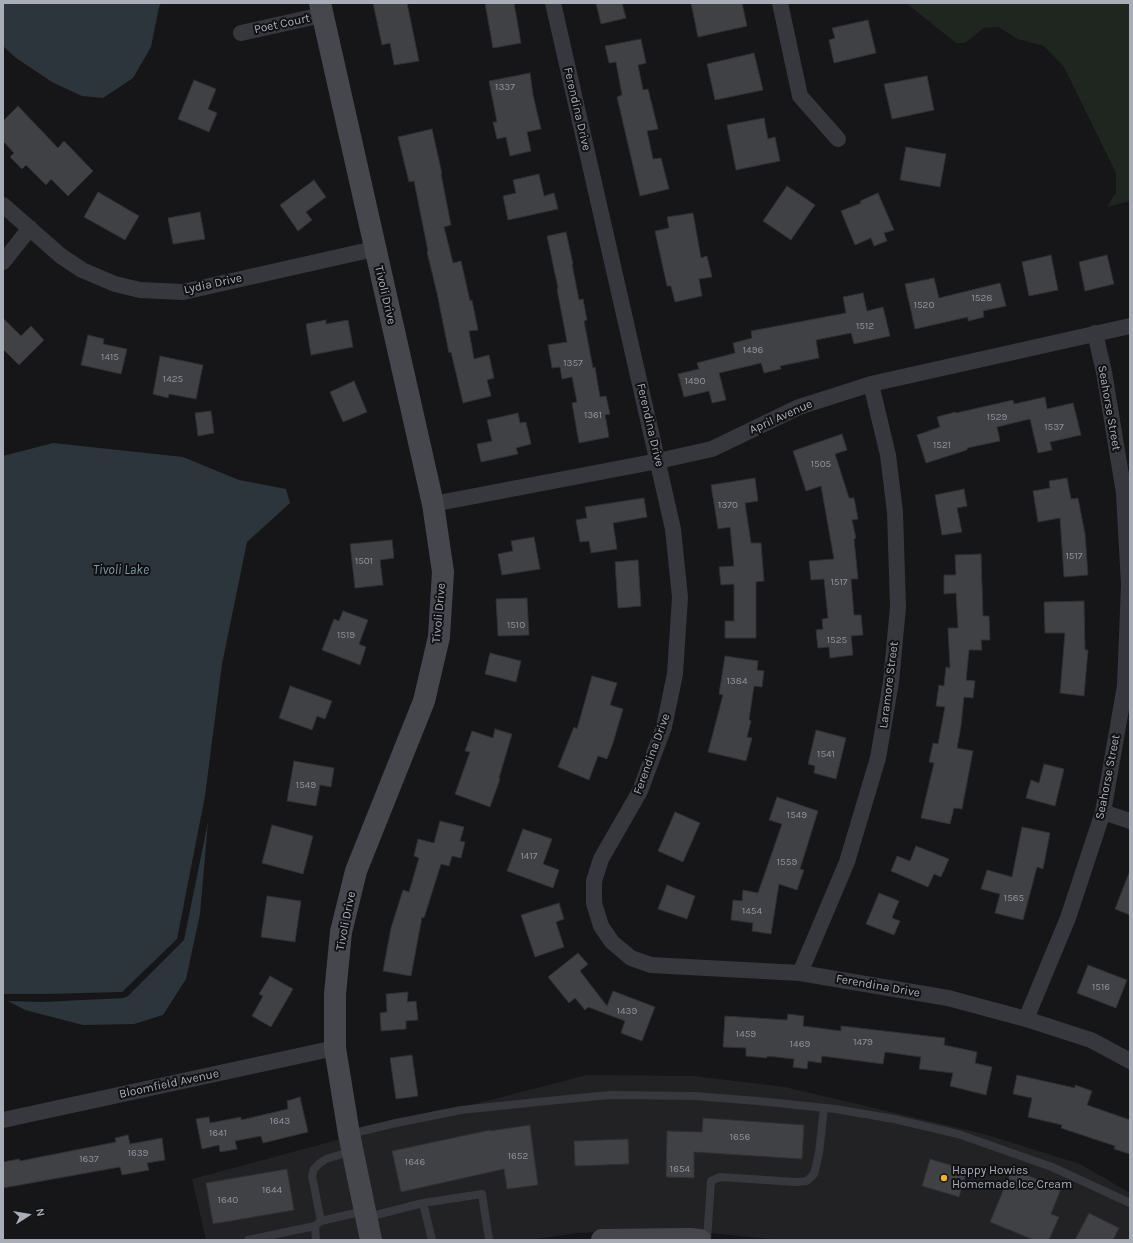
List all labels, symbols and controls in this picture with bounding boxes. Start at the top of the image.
street label: Poet Court [253,11,311,37]
street label: Ferendina Drive [560,66,594,152]
house number: 1337 [495,81,515,93]
street label: Tivoli Drive [371,264,399,326]
street label: Lydia Drive [183,271,243,297]
house number: 1528 [972,292,992,304]
house number: 1520 [914,299,934,311]
house number: 1512 [856,320,874,332]
house number: 1496 [743,344,763,356]
house number: 1415 [101,351,119,363]
house number: 1357 [563,357,583,369]
street label: Seahorse Street [1094,364,1124,452]
house number: 1425 [163,373,183,385]
house number: 1490 [685,375,705,387]
street label: Ferendina Drive [633,382,667,468]
street label: April Avenue [747,397,815,437]
house number: 1361 [584,409,602,421]
house number: 1529 [987,411,1007,423]
house number: 1537 [1044,421,1064,433]
house number: 1521 [933,439,951,451]
house number: 1505 [811,458,831,470]
house number: 1370 [718,499,738,511]
house number: 1517 [1066,550,1082,562]
house number: 1501 [355,555,373,567]
water label: Tivoli Lake [93,562,149,578]
house number: 1517 [831,576,847,588]
street label: Tivoli Drive [429,582,449,644]
house number: 1510 [507,619,525,631]
house number: 1519 [337,629,355,641]
house number: 1525 [827,634,847,646]
street label: Laramore Street [877,641,901,729]
house number: 1384 [727,675,747,687]
street label: Ferendina Drive [631,711,673,797]
street label: Seahorse Street [1093,733,1123,821]
house number: 1541 [817,748,835,760]
house number: 1549 [296,779,316,791]
house number: 1549 [787,809,807,821]
house number: 1417 [521,850,537,862]
house number: 1559 [777,856,797,868]
street label: Tivoli Drive [333,890,359,952]
house number: 1565 [1004,892,1024,904]
house number: 1454 [742,905,762,917]
street label: Ferendina Drive [835,972,921,1000]
house number: 1516 [1092,981,1110,993]
house number: 1439 [617,1005,637,1017]
house number: 1459 [736,1028,756,1040]
house number: 1479 [853,1036,873,1048]
house number: 1469 [790,1038,810,1050]
street label: Bloomfield Avenue [118,1066,220,1102]
house number: 1643 [270,1115,290,1127]
house number: 1641 [209,1127,227,1139]
house number: 1656 [730,1131,750,1143]
house number: 1639 [128,1147,148,1159]
house number: 1652 [508,1150,528,1162]
house number: 1637 [79,1153,99,1165]
house number: 1646 [405,1156,425,1168]
house number: 1654 [670,1163,690,1175]
place label: Happy Howies Homemade Ice Cream [952,1164,1072,1192]
marker: Happy Howies Homemade Ice Cream [939,1173,949,1183]
house number: 1644 [262,1184,282,1196]
house number: 1640 [218,1194,238,1206]
north arrow [8,1195,48,1235]
text: N [33,1207,47,1218]

